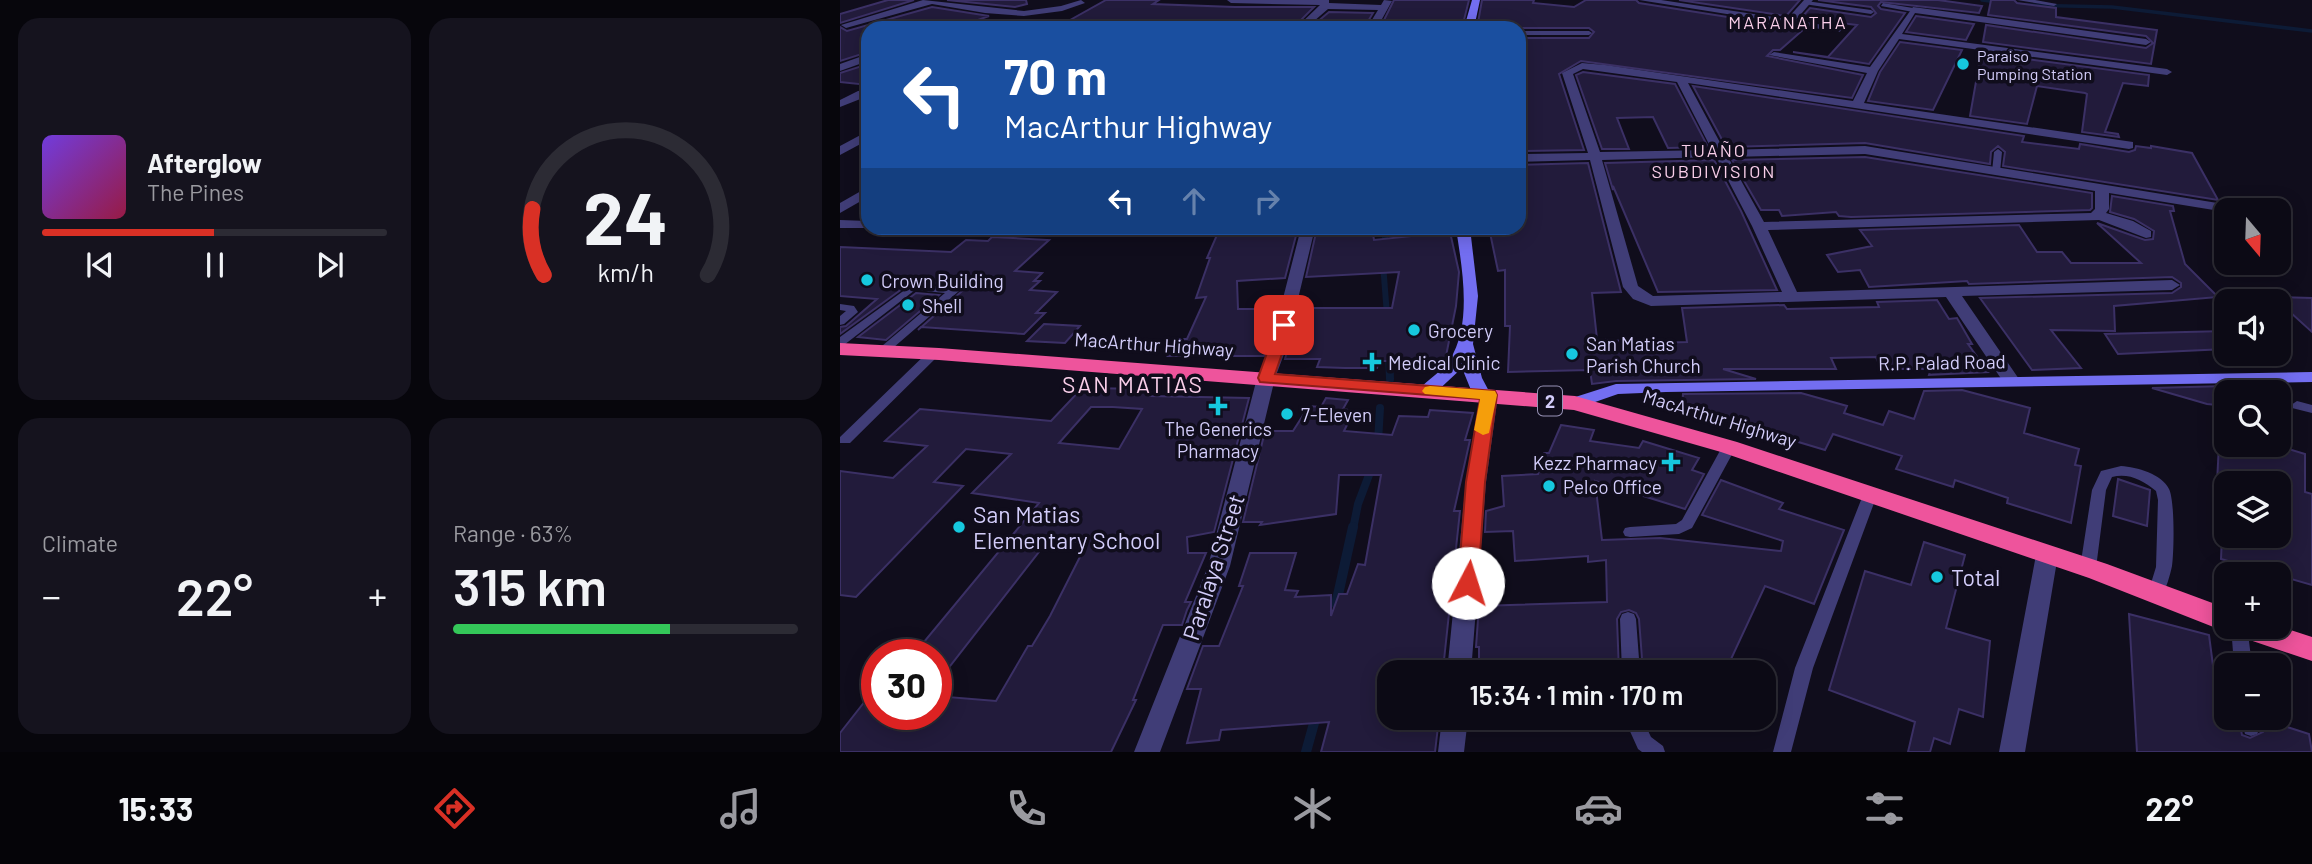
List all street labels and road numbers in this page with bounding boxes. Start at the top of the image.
street label: MacArthur Highway [1074,327,1234,361]
street label: R.P. Palad Road [1878,349,2006,375]
street label: MacArthur Highway [1640,384,1800,452]
road number: 2 [1538,386,1562,416]
street label: Paralaya Street [1176,490,1250,644]

